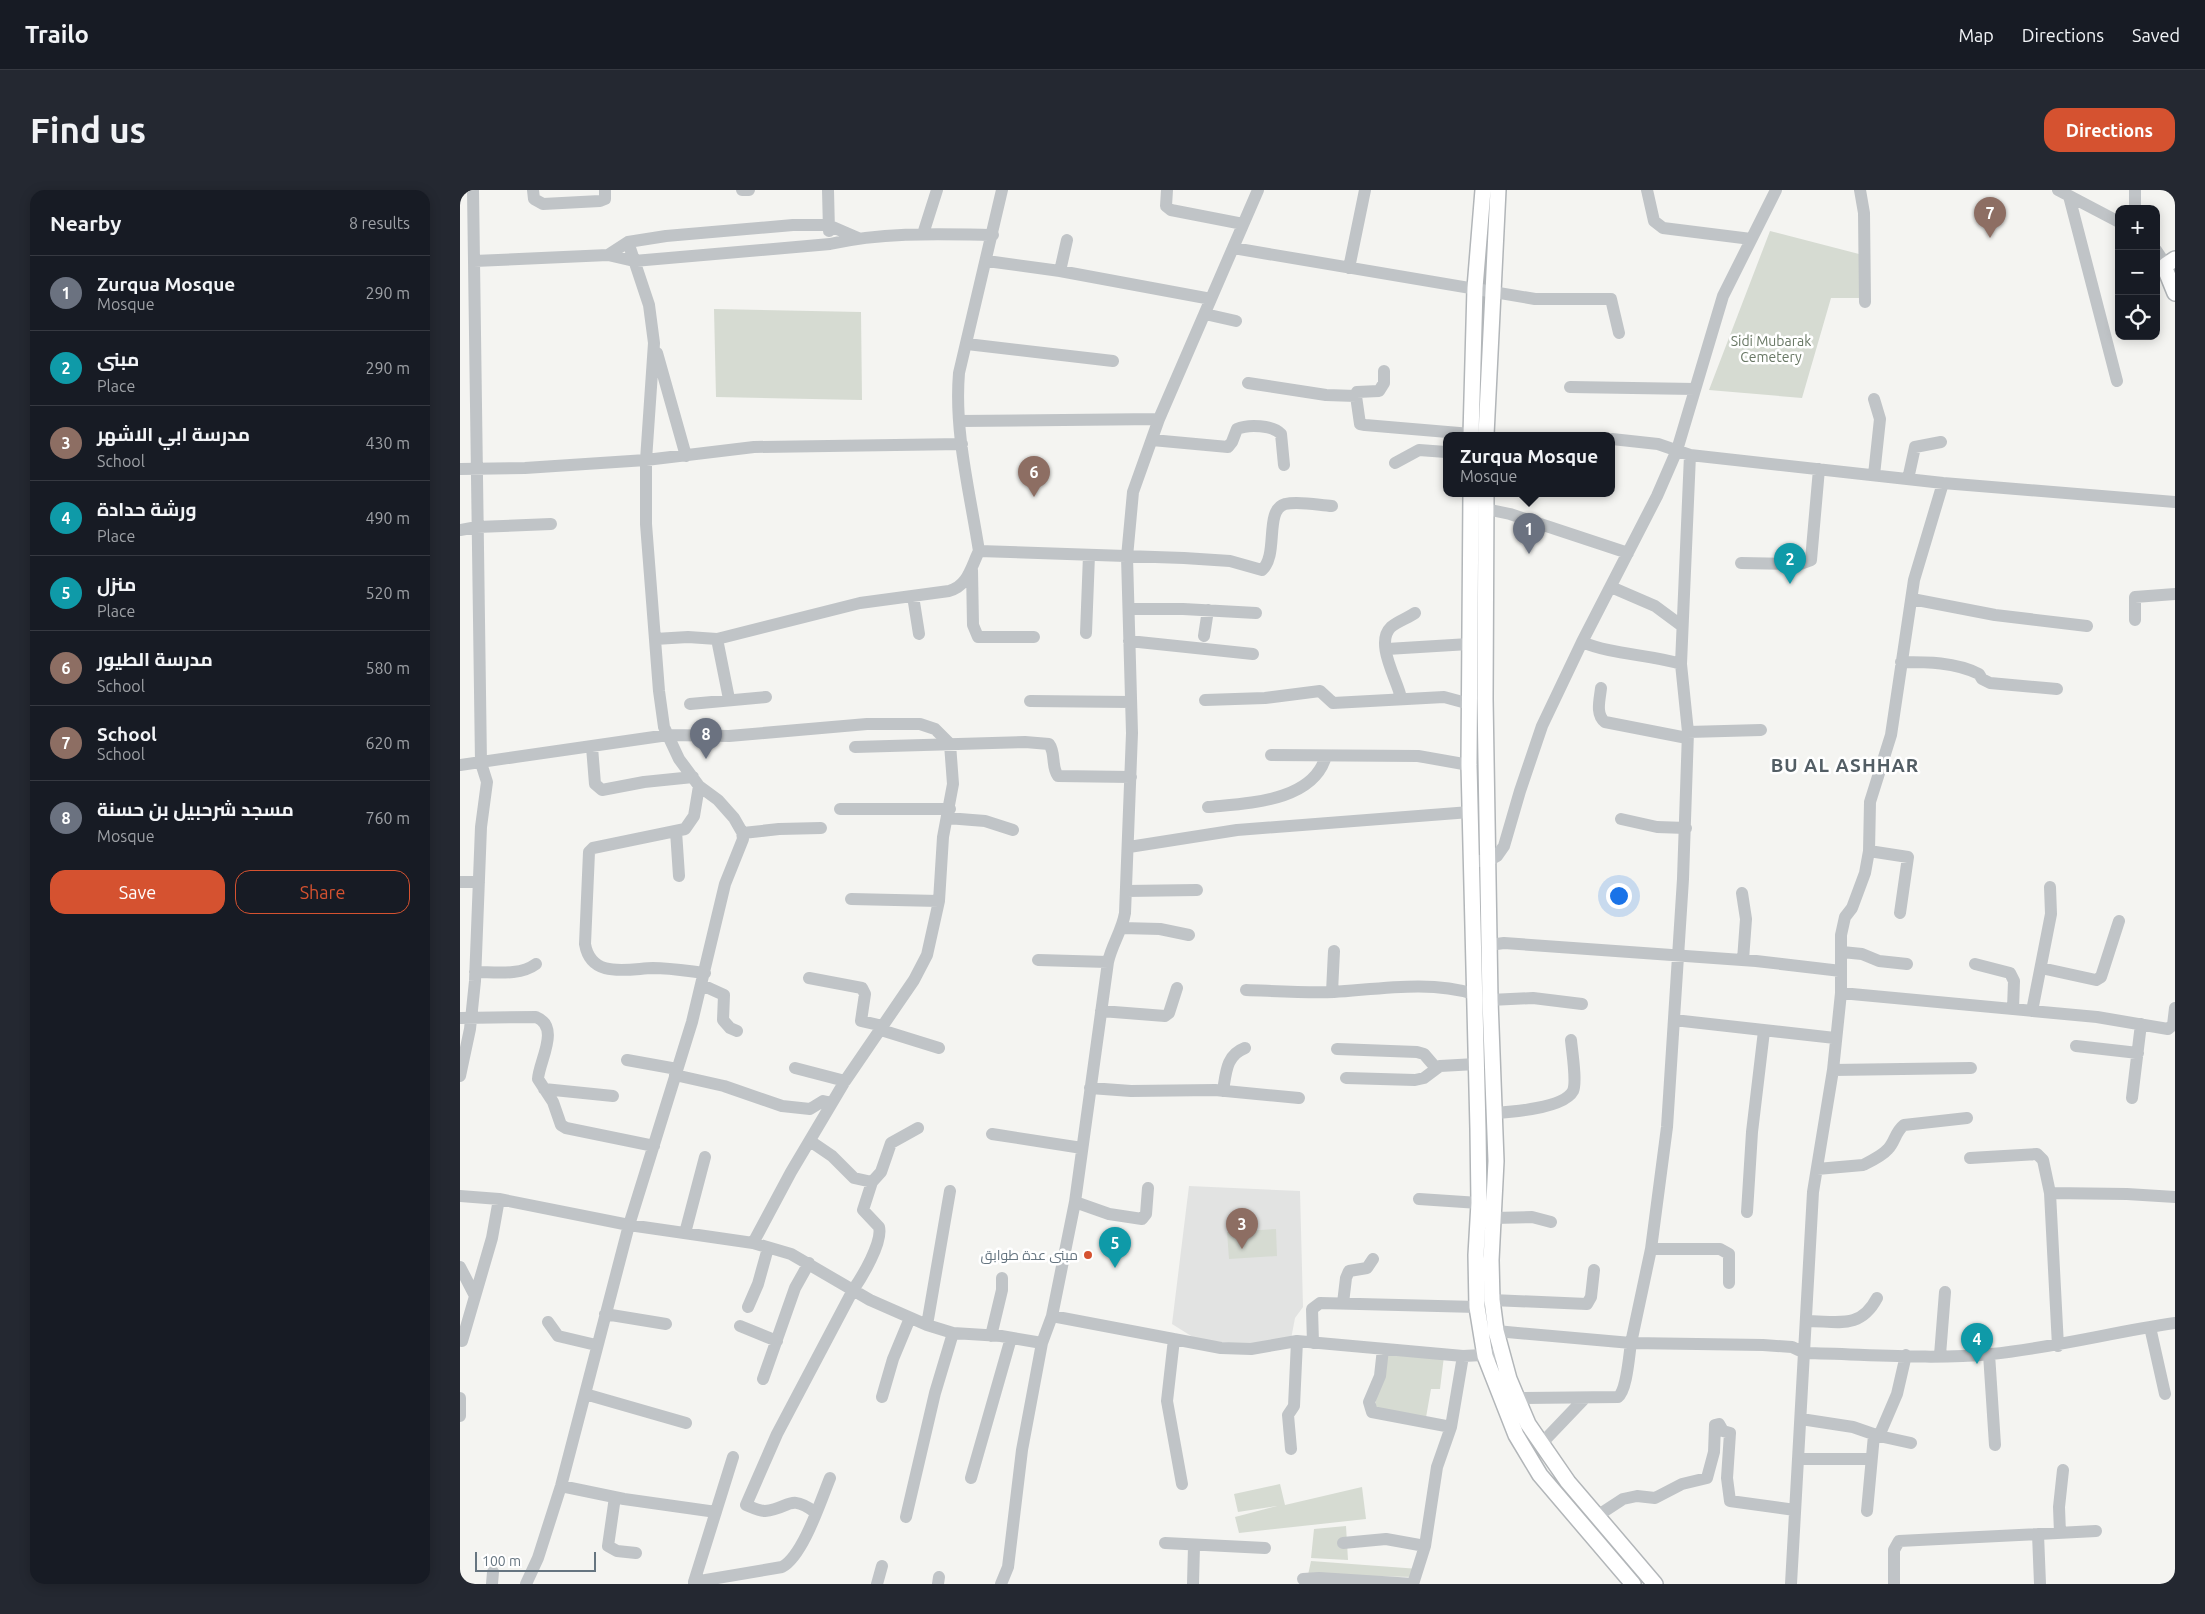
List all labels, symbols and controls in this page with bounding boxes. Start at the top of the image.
text: Trailo [25,21,89,48]
text: Map [1958,25,1994,45]
text: Directions [2022,25,2104,45]
text: Saved [2132,25,2180,45]
button: Directions [2044,108,2175,152]
text: Find us [30,110,146,150]
pin: 7 [1974,197,2006,238]
map controls [2115,205,2160,340]
button: + [2115,205,2160,250]
text: Nearby [50,211,121,235]
text: 8 results [349,214,410,232]
button: − [2115,250,2160,295]
text: Zurqua Mosque [97,273,235,295]
text: 1 [61,284,71,302]
text: 290 m [365,284,410,302]
text: Mosque [97,295,155,313]
button: locate [2115,295,2160,340]
park label: Sidi Mubarak Cemetery [1731,333,1811,365]
text: مبنى [97,348,139,370]
text: 2 [61,359,71,377]
text: 290 m [365,359,410,377]
text: Place [97,377,135,395]
text: مدرسة ابي الاشهر [97,423,250,445]
popup [1443,432,1615,497]
text: 3 [61,434,71,452]
text: 430 m [365,434,410,452]
text: Zurqua Mosque [1460,445,1598,467]
text: School [97,452,145,470]
pin: 6 [1018,456,1050,497]
text: Mosque [1460,467,1517,485]
text: ورشة حدادة [97,498,196,520]
text: 4 [61,509,71,527]
text: 490 m [365,509,410,527]
pin: 1 [1513,513,1545,554]
text: Place [97,527,135,545]
pin: 2 [1774,543,1806,584]
text: منزل [97,573,136,595]
text: 5 [61,584,71,602]
text: 520 m [365,584,410,602]
text: Place [97,602,135,620]
text: مدرسة الطيور [97,648,213,670]
text: 6 [61,659,71,677]
text: 580 m [365,659,410,677]
text: School [97,677,145,695]
pin: 8 [690,718,722,759]
text: School [97,723,157,745]
text: 7 [61,734,71,752]
text: 620 m [365,734,410,752]
text: School [97,745,145,763]
district label: BU AL ASHHAR [1771,754,1919,776]
text: مسجد شرحبيل بن حسنة [97,798,294,820]
text: 8 [61,809,71,827]
text: 760 m [365,809,410,827]
text: Mosque [97,827,155,845]
button: Save [50,870,225,914]
button: Share [235,870,410,914]
your location [1606,883,1632,909]
pin: 3 [1226,1208,1258,1249]
pin: 5 [1099,1227,1131,1268]
place label: مبنى عدة طوابق [980,1247,1078,1264]
marker: مبنى عدة طوابق [1082,1249,1094,1261]
pin: 4 [1961,1323,1993,1364]
scale bar [475,1549,596,1572]
text: 100 m [482,1553,521,1569]

